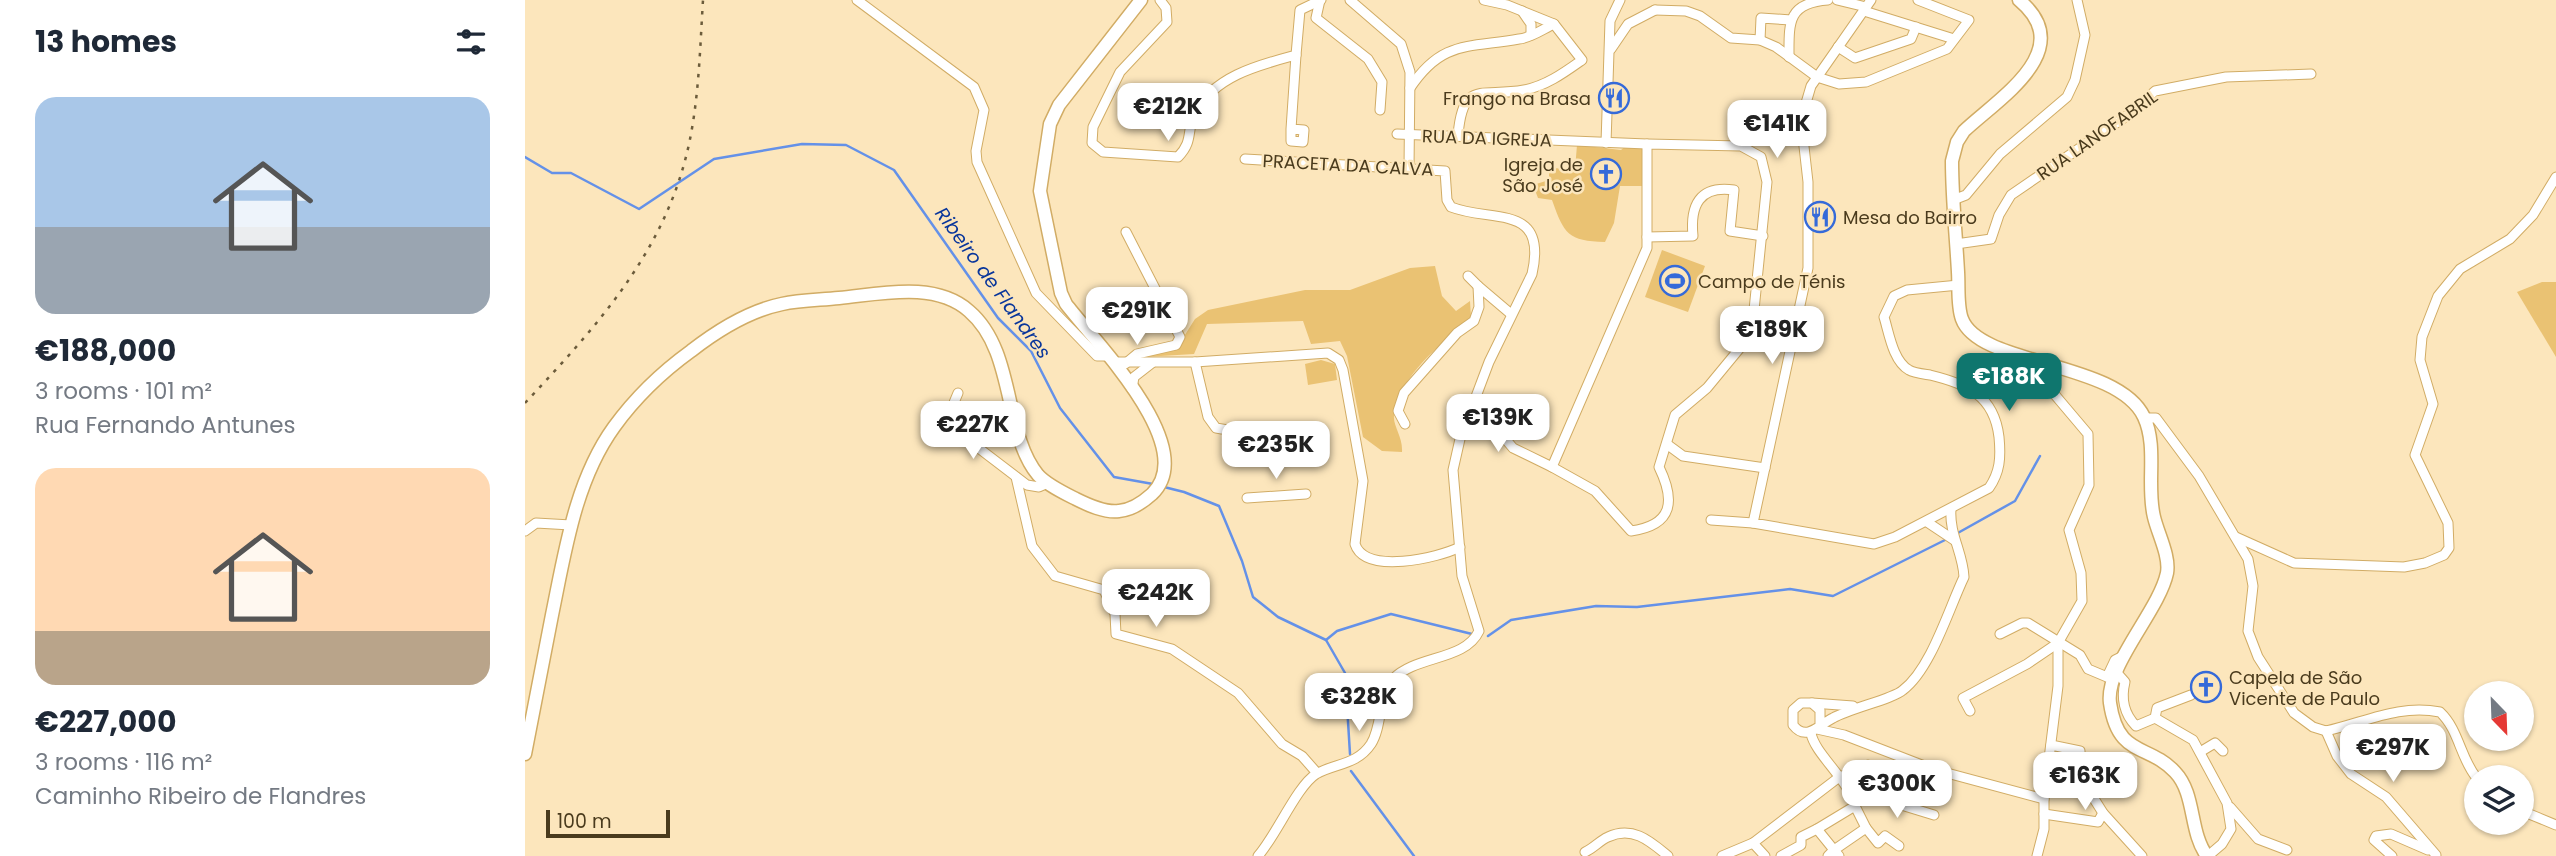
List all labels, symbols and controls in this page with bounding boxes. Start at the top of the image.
text: 13 homes [35,20,177,63]
icon: filters [452,23,490,61]
restaurant icon: Frango na Brasa [1597,81,1631,115]
pin: €212K [1119,83,1217,143]
street label: RUA LANOFABRIL [2032,84,2163,186]
place label: Frango na Brasa [1443,86,1591,111]
text: €212K [1133,90,1203,122]
pin: €141K [1728,100,1826,160]
text: €141K [1743,107,1811,139]
street label: RUA DA IGREJA [1422,123,1552,153]
icon: home [200,143,326,269]
street label: PRACETA DA CALVA [1262,148,1434,182]
place label: Igreja de São José [1502,152,1583,198]
church icon: Igreja de São José [1589,157,1623,191]
restaurant icon: Mesa do Bairro [1803,200,1837,234]
water label: Ribeiro de Flandres [929,202,1057,364]
place label: Mesa do Bairro [1843,205,1977,230]
sports icon: Campo de Ténis [1658,264,1692,298]
place label: Campo de Ténis [1698,269,1845,294]
pin: €291K [1088,288,1186,347]
text: €291K [1102,294,1172,326]
pin: €189K [1723,306,1821,366]
text: €189K [1736,313,1808,345]
text: €188,000 [35,329,176,372]
pin: €188K [1960,354,2058,413]
text: €188K [1973,360,2045,392]
text: 3 rooms · 101 m² [35,375,212,407]
pin: €139K [1449,394,1547,454]
text: €139K [1462,401,1534,433]
pin: €227K [924,402,1022,461]
text: €227K [937,408,1009,440]
text: Rua Fernando Antunes [35,409,296,441]
pin: €235K [1227,421,1325,481]
text: €235K [1238,428,1314,460]
icon: home [200,514,326,640]
pin: €242K [1107,570,1205,629]
text: €242K [1118,576,1194,608]
place label: Capela de São Vicente de Paulo [2229,665,2380,711]
church icon: Capela de São Vicente de Paulo [2189,670,2223,704]
pin: €328K [1310,674,1408,733]
text: €328K [1321,680,1397,712]
north arrow [2464,681,2534,751]
map controls [2464,681,2534,835]
text: €227,000 [35,700,176,743]
pin: €297K [2344,724,2442,784]
text: €297K [2356,731,2430,763]
text: 3 rooms · 116 m² [35,746,212,778]
pin: €163K [2036,752,2134,812]
text: €163K [2049,759,2121,791]
pin: €300K [1848,760,1946,820]
button: layers [2464,765,2534,835]
text: €300K [1858,767,1936,799]
text: Caminho Ribeiro de Flandres [35,780,366,812]
scale bar [546,807,670,839]
text: 100 m [557,808,612,835]

